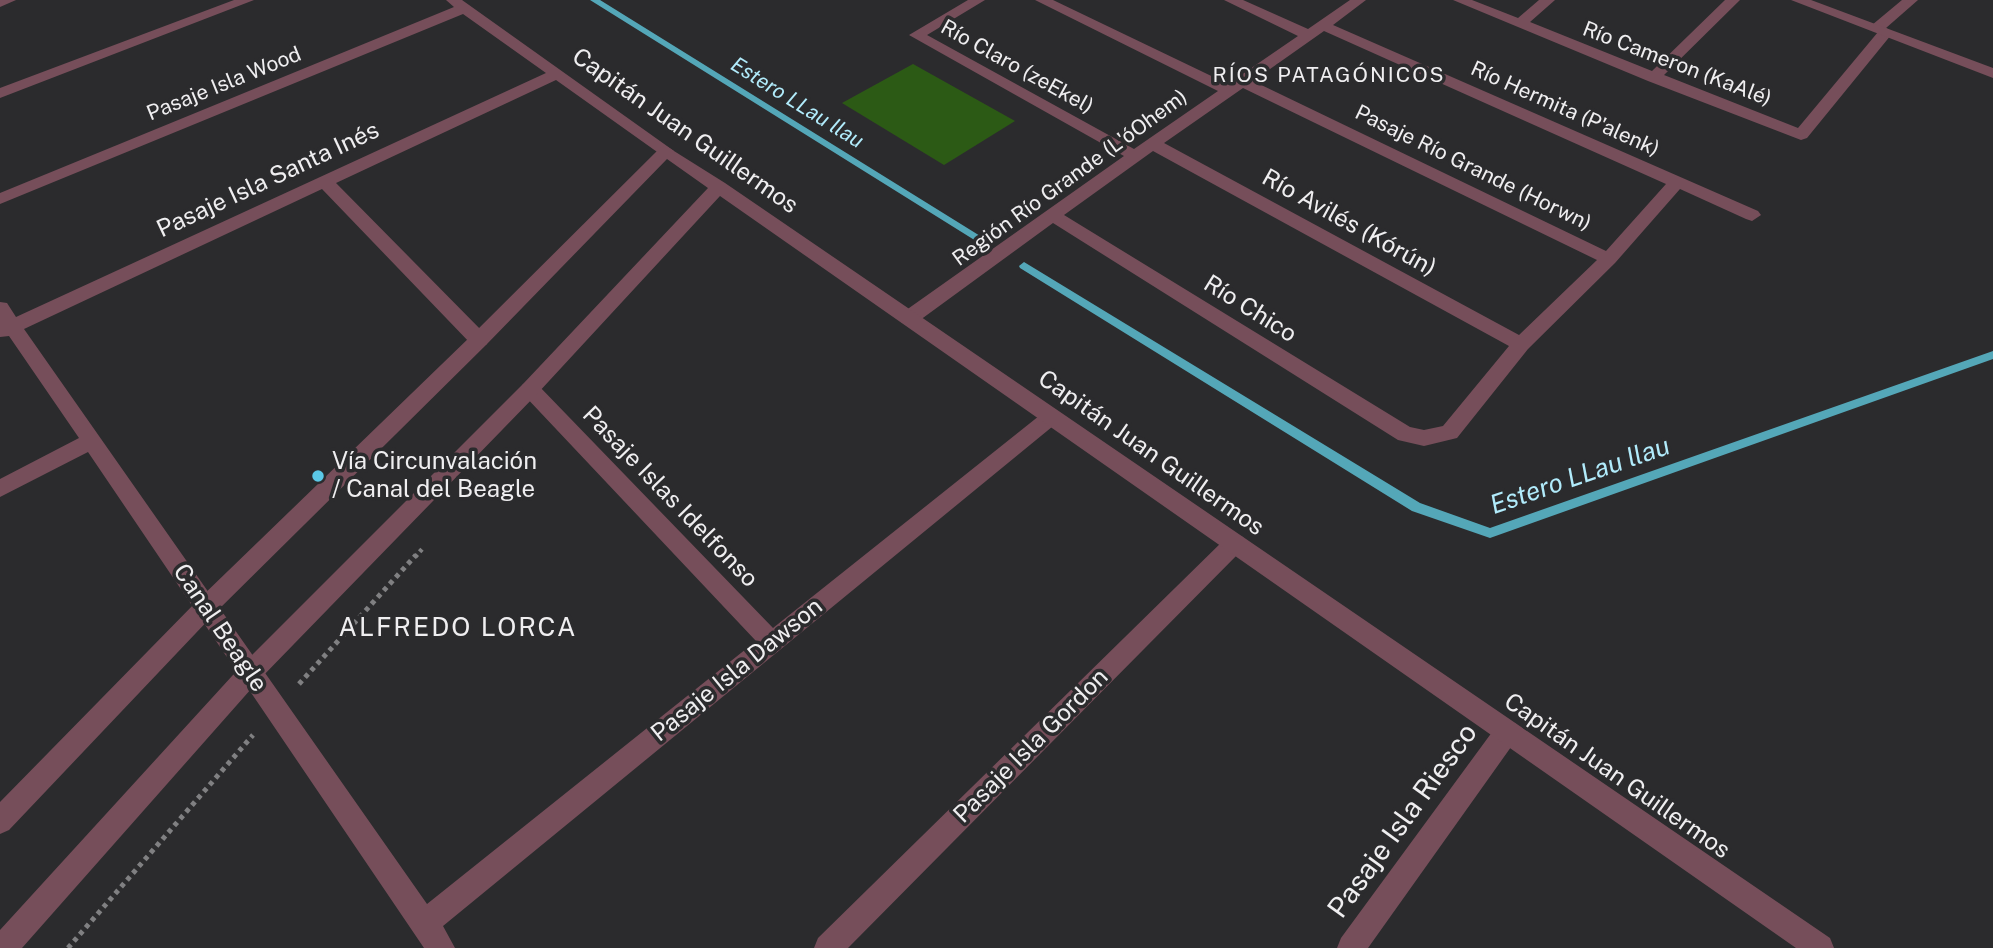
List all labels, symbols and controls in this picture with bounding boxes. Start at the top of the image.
street label: Río Claro (zeEkel) [936,15,1098,119]
street label: Río Cameron (KaAlé) [1579,16,1775,112]
street label: Pasaje Isla Wood [143,42,305,126]
street label: Capitán Juan Guillermos [567,42,803,220]
water label: Estero LLau llau [726,52,868,154]
street label: Río Hermita (P'alenk) [1467,56,1663,162]
district label: RÍOS PATAGÓNICOS [1214,63,1444,89]
street label: Región Río Grande (L'óOhem) [948,84,1192,272]
street label: Pasaje Río Grande (Horwn) [1351,100,1595,236]
street label: Pasaje Isla Santa Inés [152,116,384,244]
street label: Río Avilés (Kórún) [1257,163,1441,283]
street label: Río Chico [1198,269,1302,349]
street label: Capitán Juan Guillermos [1033,364,1269,542]
street label: Pasaje Islas Idelfonso [576,401,764,593]
water label: Estero LLau llau [1486,431,1674,521]
place label: Vía Circunvalación / Canal del Beagle [332,448,537,504]
marker: Vía Circunvalación / Canal del Beagle [310,468,326,484]
street label: Canal Beagle [167,559,273,697]
street label: Pasaje Isla Dawson [646,592,828,748]
district label: ALFREDO LORCA [340,612,576,644]
street label: Pasaje Isla Gordon [948,663,1114,829]
street label: Capitán Juan Guillermos [1499,687,1735,865]
street label: Pasaje Isla Riesco [1321,717,1485,925]

